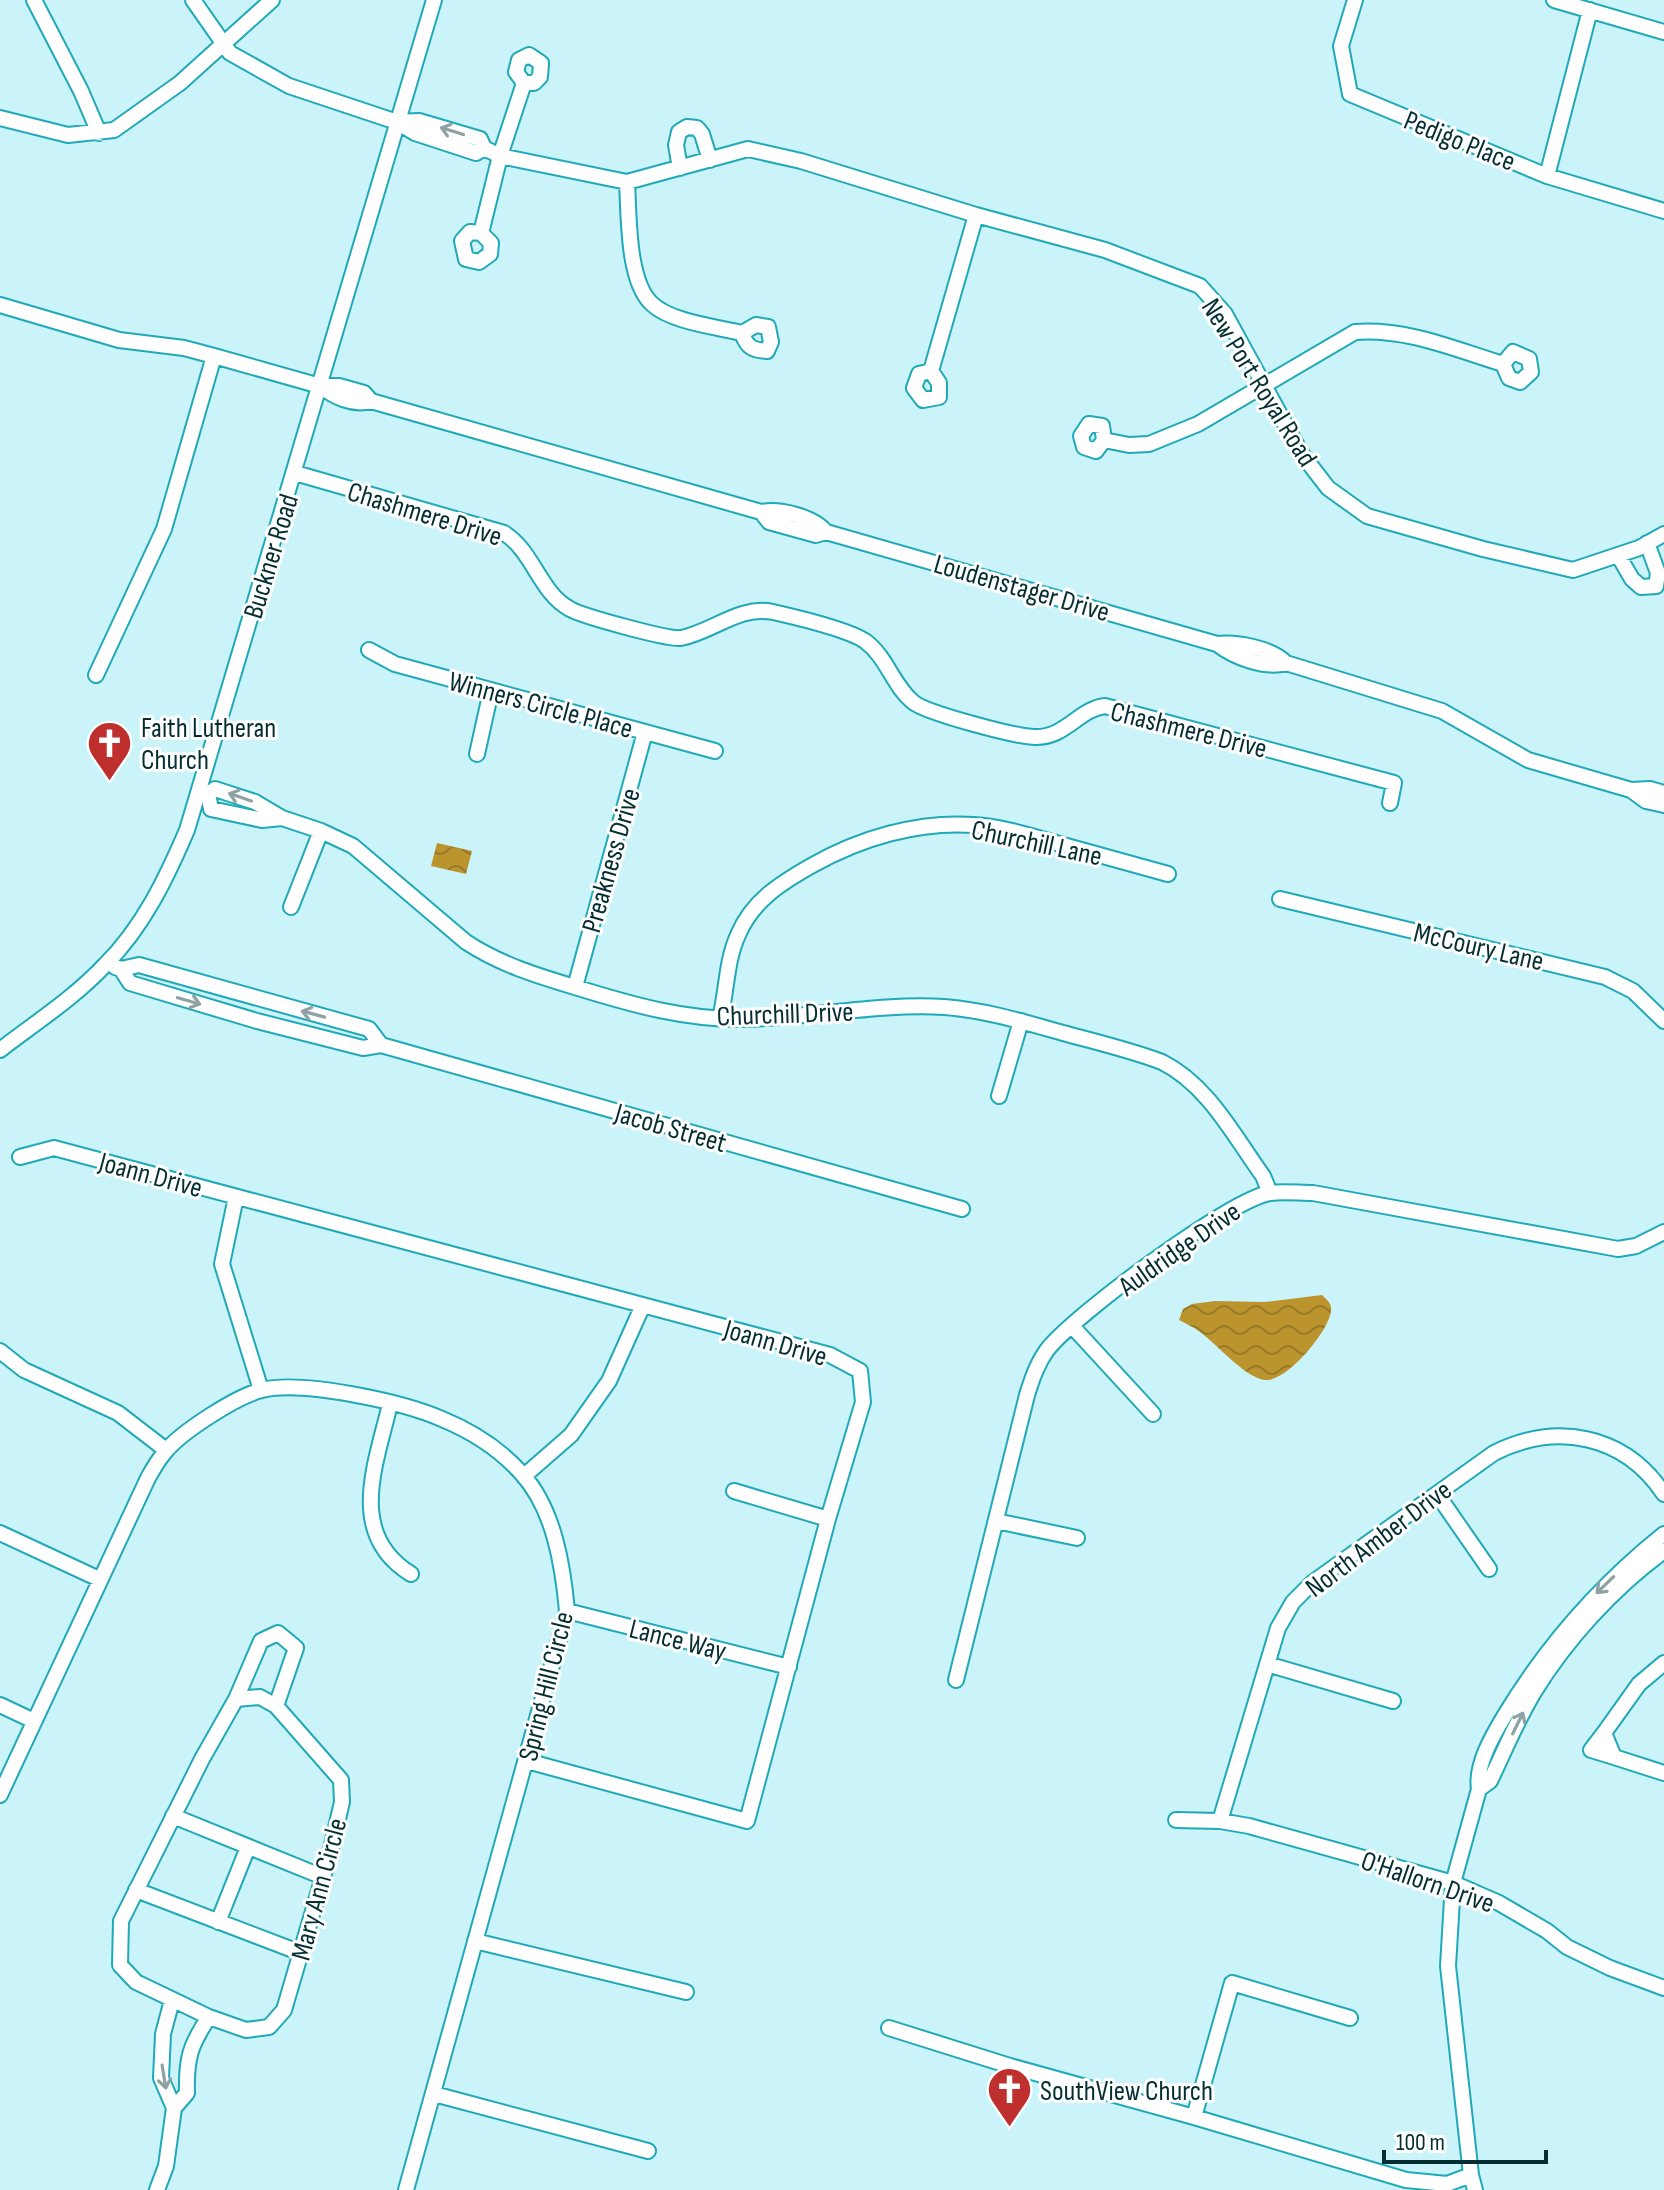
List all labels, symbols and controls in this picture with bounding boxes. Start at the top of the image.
street label: Pedigo Place [1399,104,1520,179]
one-way arrow [439,123,465,138]
street label: New Port Royal Road [1194,293,1324,473]
street label: Chashmere Drive [343,475,506,554]
street label: Buckner Road [237,490,306,623]
street label: Loudenstager Drive [930,548,1113,629]
street label: Winners Circle Place [445,665,636,746]
street label: Chashmere Drive [1107,695,1270,766]
place label: Faith Lutheran Church [141,712,276,777]
church icon: Faith Lutheran Church [86,719,134,782]
street label: Preakness Drive [575,784,648,936]
one-way arrow [227,789,252,804]
street label: Churchill Lane [968,814,1105,873]
street label: McCoury Lane [1410,916,1547,978]
one-way arrow [176,994,201,1009]
street label: Churchill Drive [716,996,854,1033]
one-way arrow [300,1005,326,1020]
street label: Jacob Street [610,1097,730,1160]
street label: Joann Drive [94,1146,206,1205]
street label: Auldridge Drive [1112,1195,1247,1304]
street label: Joann Drive [719,1313,831,1374]
street label: North Amber Drive [1299,1474,1458,1605]
one-way arrow [1596,1575,1615,1594]
street label: Spring Hill Circle [512,1608,581,1764]
street label: Lance Way [626,1612,730,1668]
one-way arrow [1511,1712,1527,1736]
street label: Mary Ann Circle [285,1815,354,1964]
street label: O'Hallorn Drive [1357,1844,1498,1921]
one-way arrow [157,2063,172,2089]
church icon: SouthView Church [985,2066,1033,2129]
place label: SouthView Church [1040,2075,1213,2108]
scale bar [1384,2114,1546,2164]
text: 100 m [1396,2128,1445,2157]

